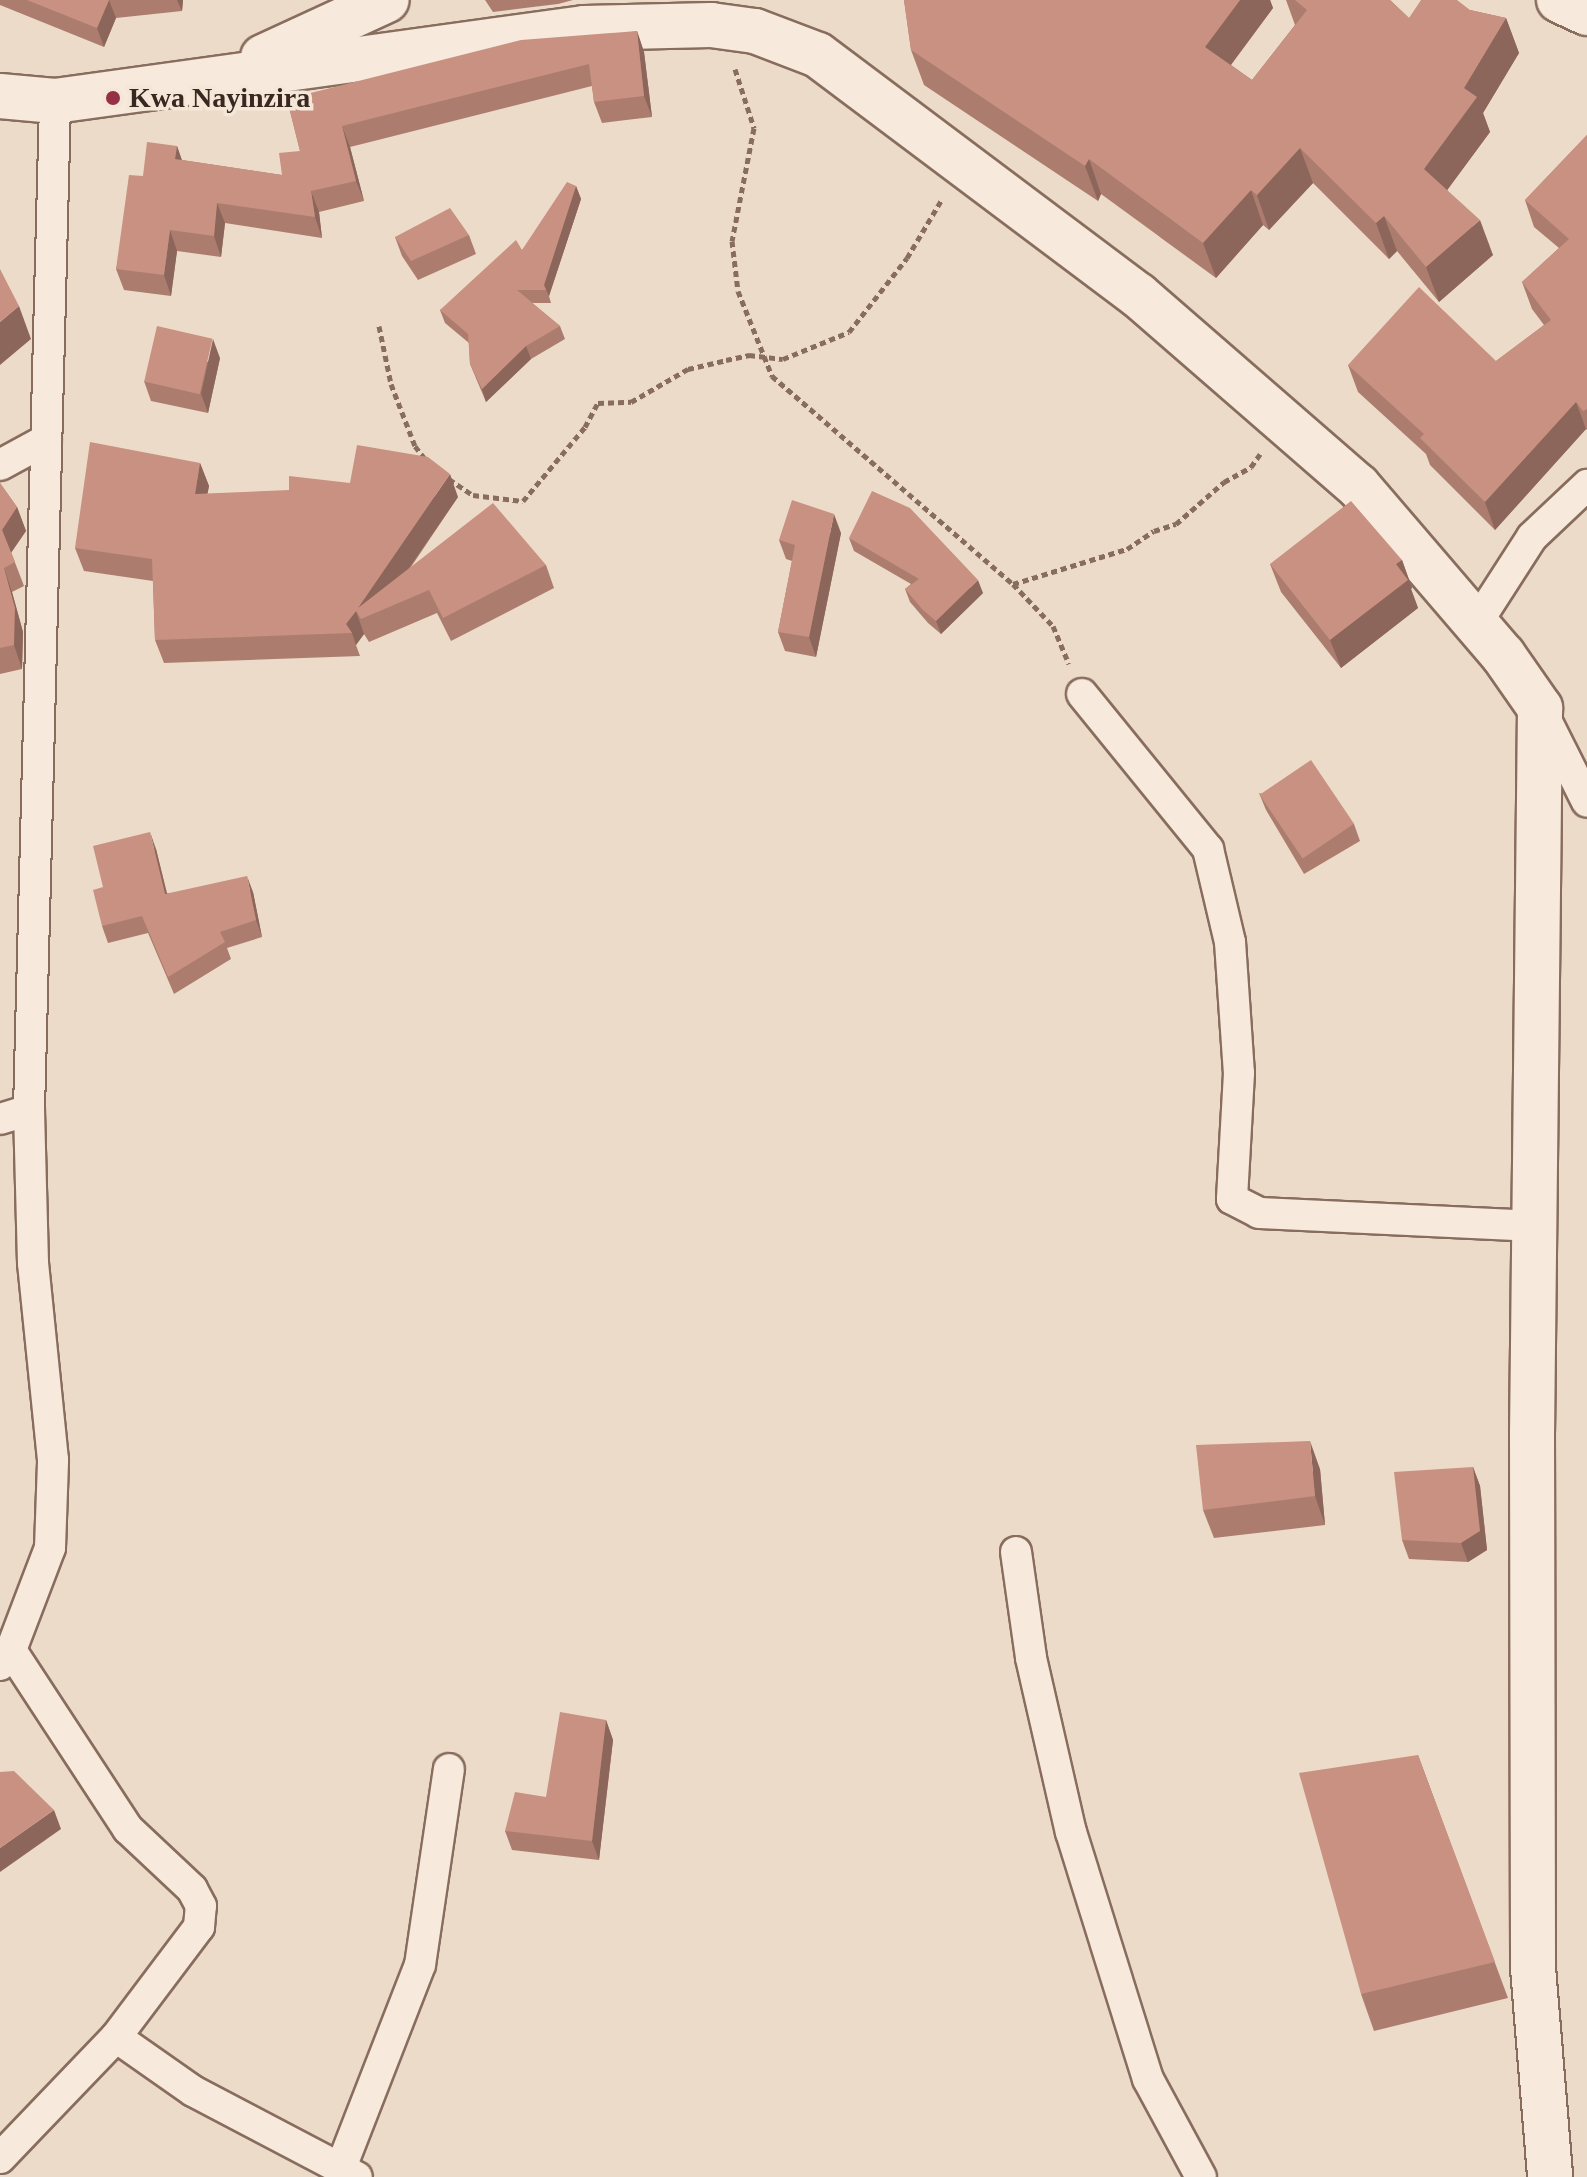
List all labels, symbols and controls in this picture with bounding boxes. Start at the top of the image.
place label: Kwa Nayinzira [129,81,310,115]
marker: Kwa Nayinzira [104,89,122,107]

